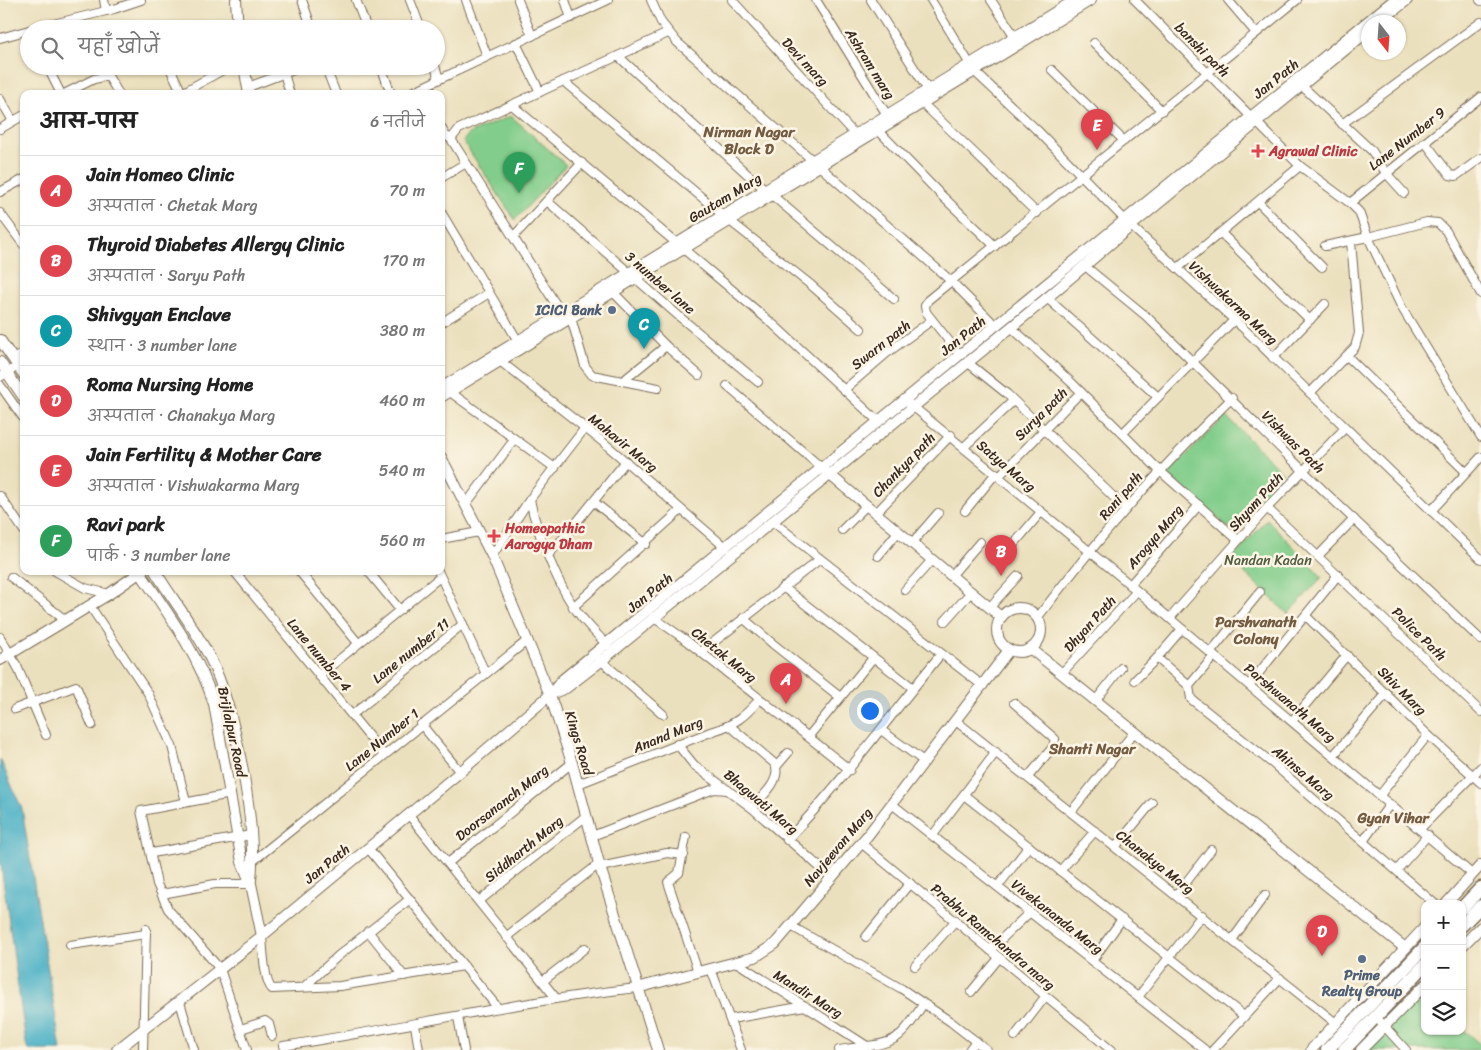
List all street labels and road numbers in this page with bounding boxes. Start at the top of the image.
street label: banshi path [1168,16,1236,84]
street label: Ashram marg [837,22,902,105]
street label: Devi marg [775,31,835,93]
street label: Jan Path [1247,52,1305,106]
street label: Lane Number 9 [1363,100,1452,177]
street label: Gautam Marg [683,166,767,230]
street label: 3 number lane [619,245,701,321]
street label: Vishwakarma Marg [1182,254,1284,352]
street label: Jan Path [934,309,992,363]
street label: Swarn path [846,313,916,377]
street label: Surya path [1008,381,1074,447]
street label: Vishwas Path [1255,404,1331,480]
street label: Mahavir Marg [583,407,663,479]
street label: Chankya path [866,426,942,504]
street label: Satya Marg [971,433,1041,499]
street label: Rani path [1093,466,1149,526]
street label: Shyam Path [1222,466,1290,538]
street label: Arogya Marg [1120,499,1190,576]
street label: Jan Path [621,566,679,620]
street label: Dhyan Path [1057,590,1123,658]
street label: Police Path [1386,601,1452,667]
street label: Lane number 4 [280,612,358,698]
street label: Lane number 11 [367,612,455,690]
street label: Chetak Marg [686,621,762,689]
street label: Parshwanath Marg [1238,657,1342,749]
street label: Shiv Marg [1371,660,1433,722]
street label: Brijlalpur Road [210,684,254,781]
street label: Lane Number 1 [339,702,425,778]
street label: Kings Road [557,708,601,780]
street label: Anand Marg [628,710,707,761]
street label: Ahinsa Marg [1265,738,1340,807]
street label: Doorsananch Marg [450,758,554,848]
street label: Bhagwati Marg [718,763,804,841]
street label: Navjeevan Marg [797,802,879,892]
street label: Siddharth Marg [479,809,569,889]
street label: Chanakya Marg [1110,823,1200,901]
street label: Jan Path [298,837,356,891]
street label: Vivekananda Marg [1005,873,1109,961]
street label: Prabhu Ramchandra marg [925,877,1061,997]
street label: Mandir Marg [768,963,848,1025]

